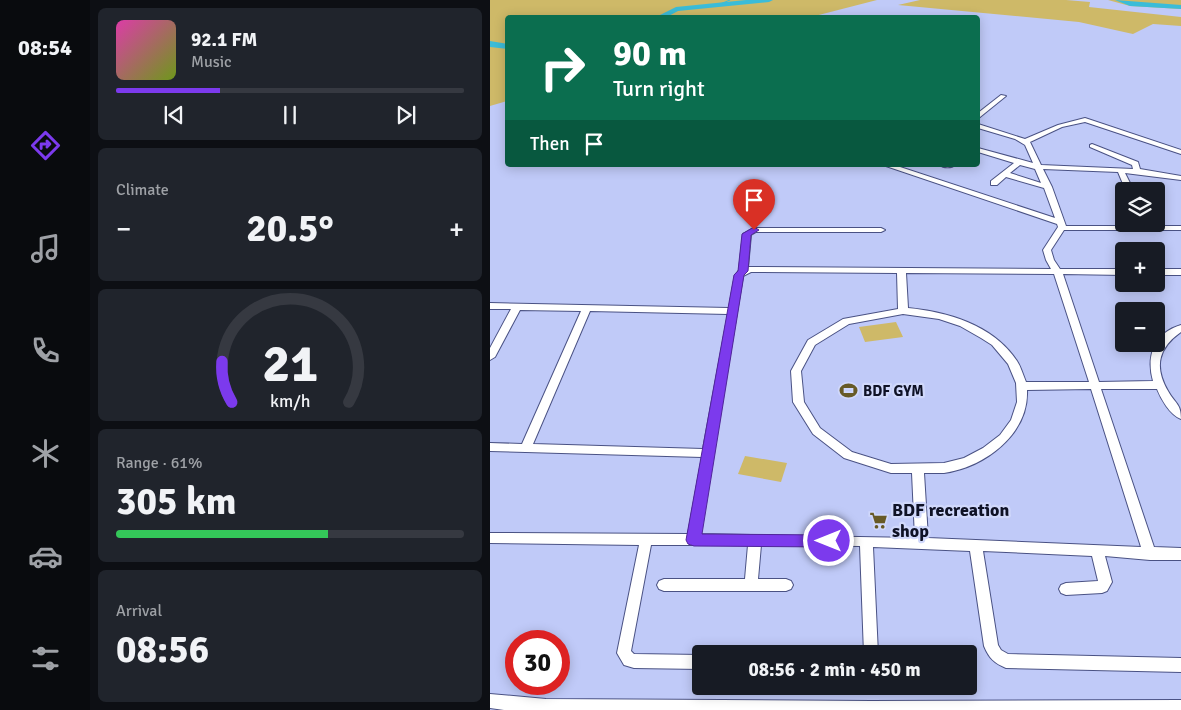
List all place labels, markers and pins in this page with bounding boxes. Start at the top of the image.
pin [733,179,775,230]
sports icon: BDF GYM [839,381,859,401]
place label: BDF GYM [863,382,924,400]
place label: BDF recreation shop [892,499,1009,542]
supermarket icon: BDF recreation shop [868,510,888,530]

